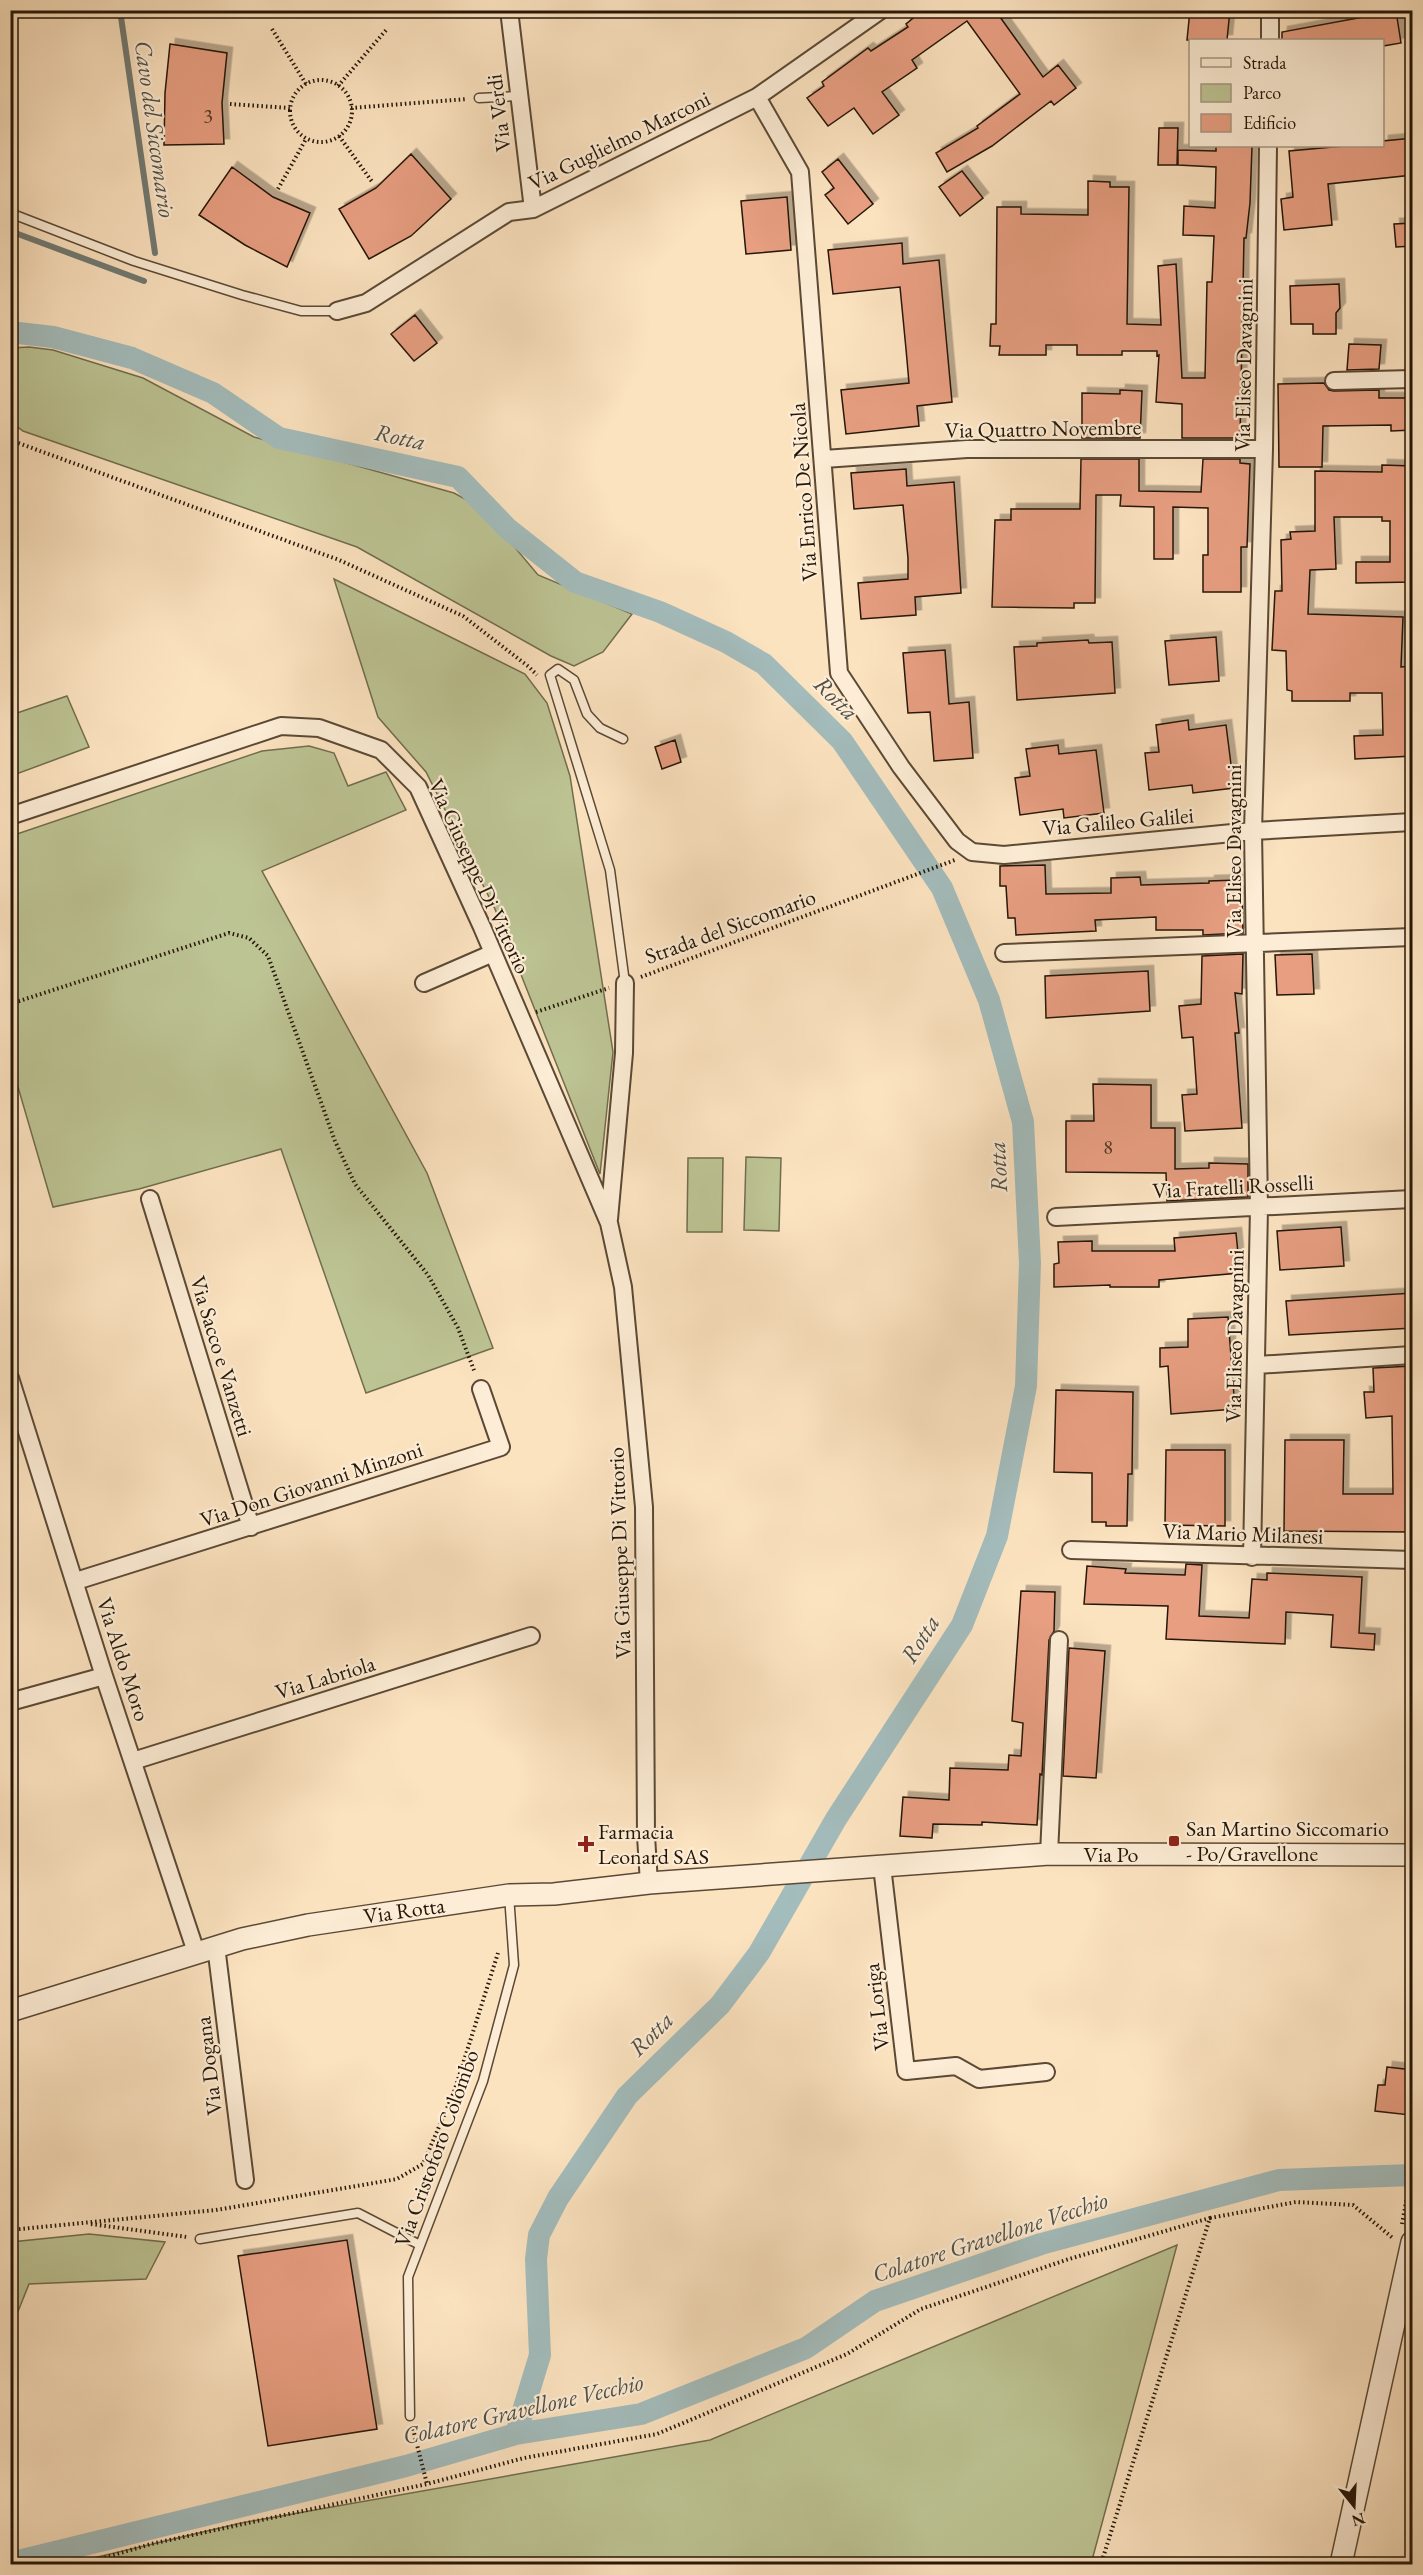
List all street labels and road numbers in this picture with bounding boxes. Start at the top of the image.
street label: Via Verdi [479,72,518,153]
street label: Via Guglielmo Marconi [523,84,715,197]
street label: Via Eliseo Davagnini [1227,278,1260,452]
street label: Via Enrico De Nicola [783,401,824,582]
street label: Via Quattro Novembre [944,412,1142,445]
street label: Via Eliseo Davagnini [1219,764,1248,938]
street label: Via Giuseppe Di Vittorio [422,774,538,978]
street label: Via Galileo Galilei [1041,800,1195,843]
street label: Strada del Siccomario [641,882,820,971]
street label: Via Fratelli Rosselli [1152,1168,1314,1205]
street label: Via Eliseo Davagnini [1218,1249,1251,1423]
street label: Via Sacco e Vanzetti [183,1272,260,1440]
street label: Via Don Giovanni Minzoni [196,1435,426,1534]
street label: Via Giuseppe Di Vittorio [601,1446,638,1659]
street label: Via Mario Milanesi [1162,1516,1324,1551]
street label: Via Aldo Moro [90,1594,157,1725]
street label: Via Labriola [272,1648,379,1706]
street label: Via Po [1084,1840,1139,1869]
street label: Via Rotta [361,1890,447,1931]
street label: Via Loriga [857,1961,896,2052]
street label: Via Dogana [188,2015,229,2117]
street label: Via Cristoforo Colombo [387,2045,486,2251]

